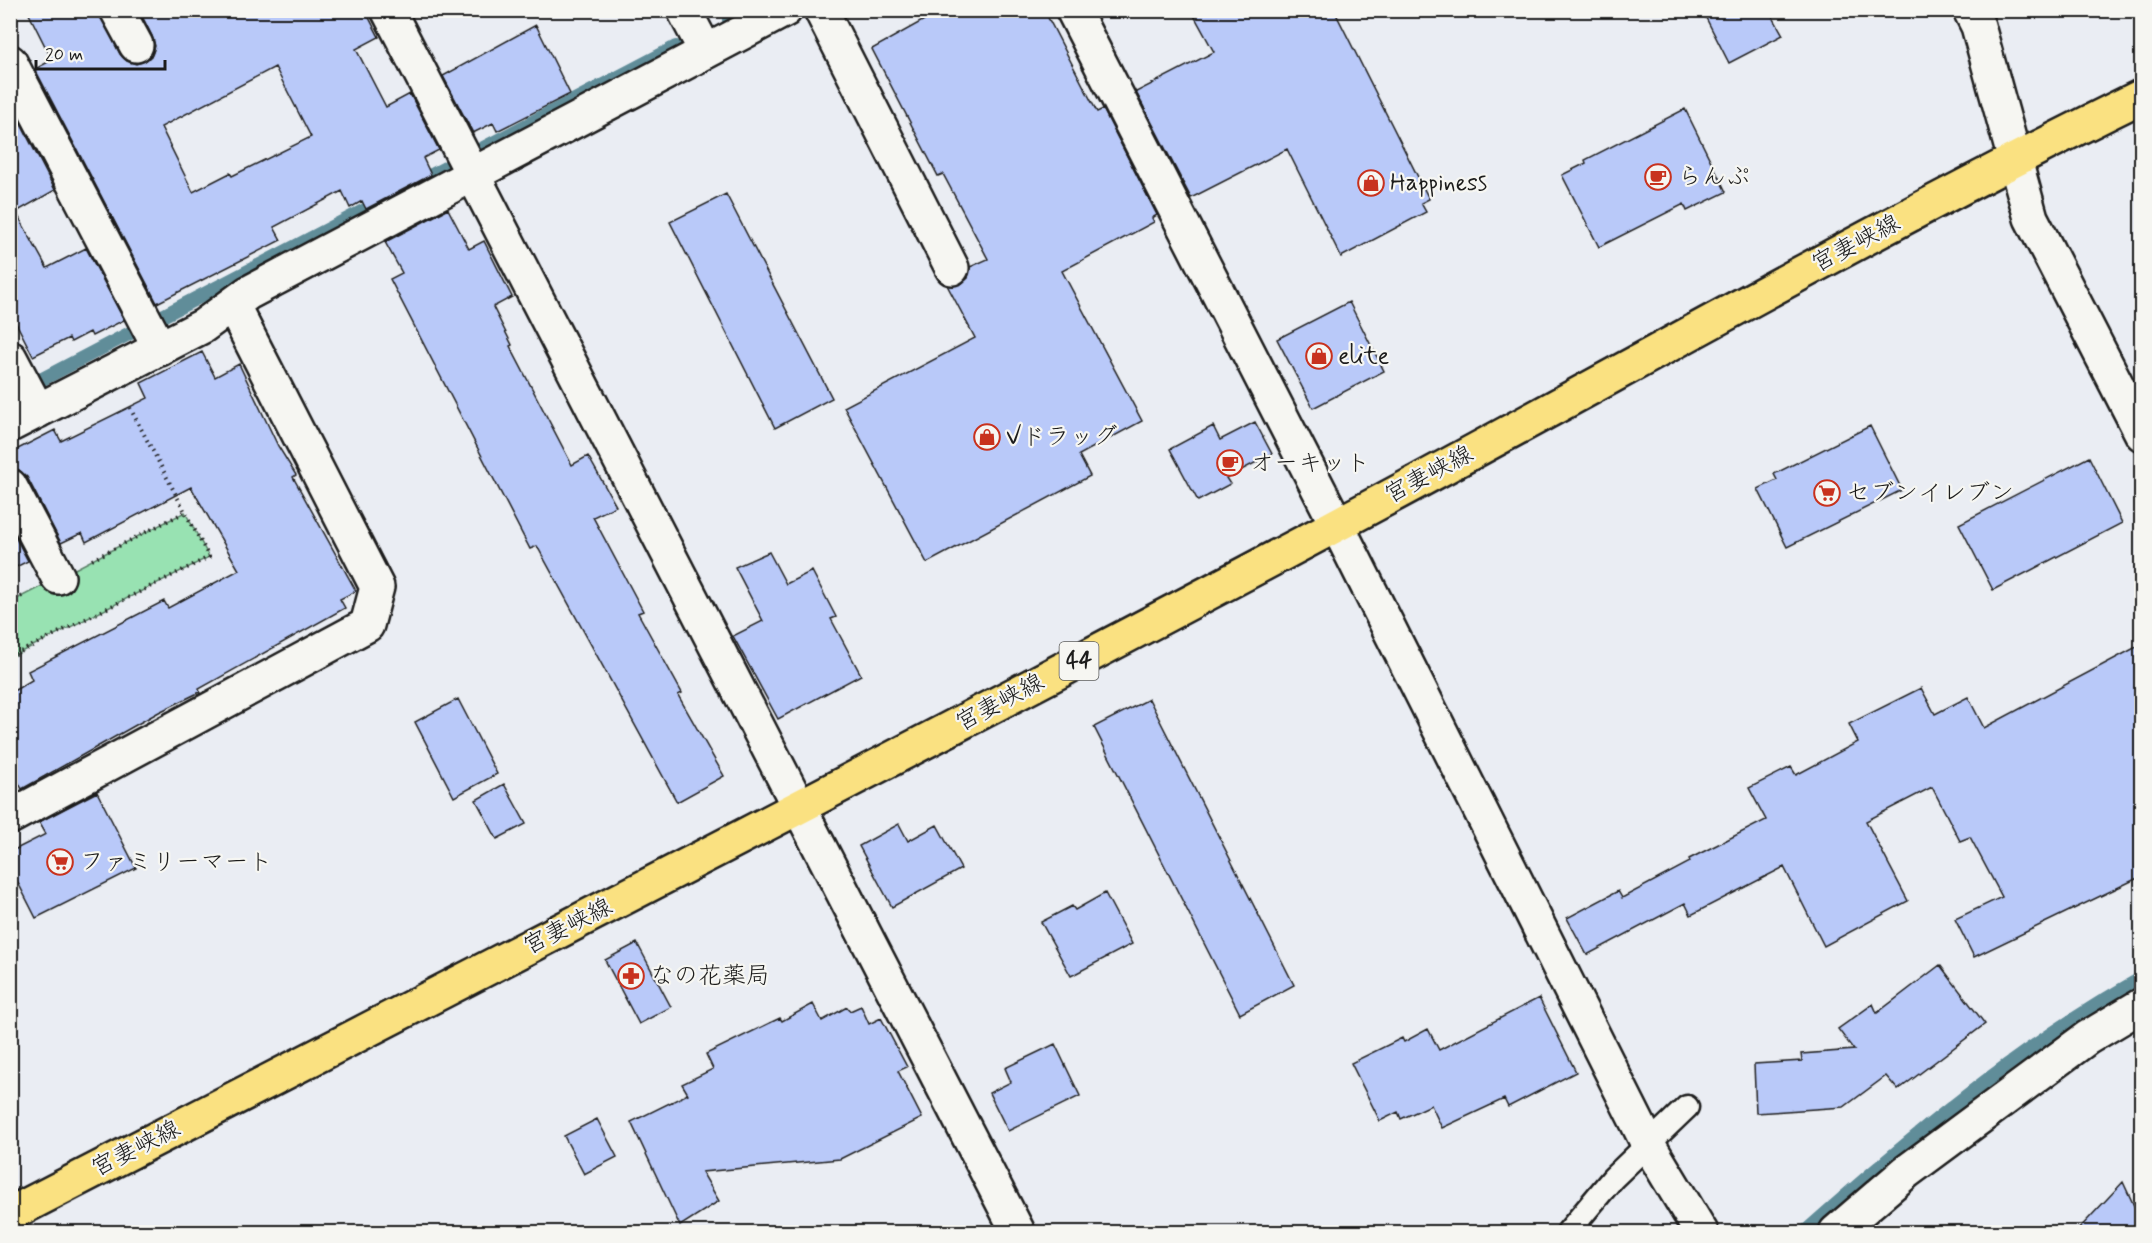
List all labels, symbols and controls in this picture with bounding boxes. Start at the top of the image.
scale bar [36,33,165,71]
text: 20 m [45,43,83,67]
cafe icon: らんぷ [1643,162,1673,192]
place label: らんぷ [1678,162,1750,193]
shop icon: Happiness [1356,168,1386,198]
place label: Happiness [1390,168,1487,199]
street label: 宮妻峡線 [1806,208,1906,280]
shop icon: elite [1304,341,1334,371]
place label: elite [1338,341,1389,372]
shop icon: Vドラッグ [972,422,1002,452]
place label: Vドラッグ [1006,422,1118,453]
street label: 宮妻峡線 [1379,439,1479,511]
cafe icon: オーキット [1215,448,1245,478]
place label: オーキット [1250,448,1370,479]
supermarket icon: セブンイレブン [1812,478,1842,508]
place label: セブンイレブン [1846,478,2014,509]
road number: 44 [1060,642,1098,680]
street label: 宮妻峡線 [950,667,1050,739]
supermarket icon: ファミリーマート [45,847,75,877]
place label: ファミリーマート [80,847,272,878]
street label: 宮妻峡線 [518,891,618,963]
pharmacy icon: なの花薬局 [616,961,646,991]
place label: なの花薬局 [650,961,770,992]
street label: 宮妻峡線 [86,1113,186,1185]

